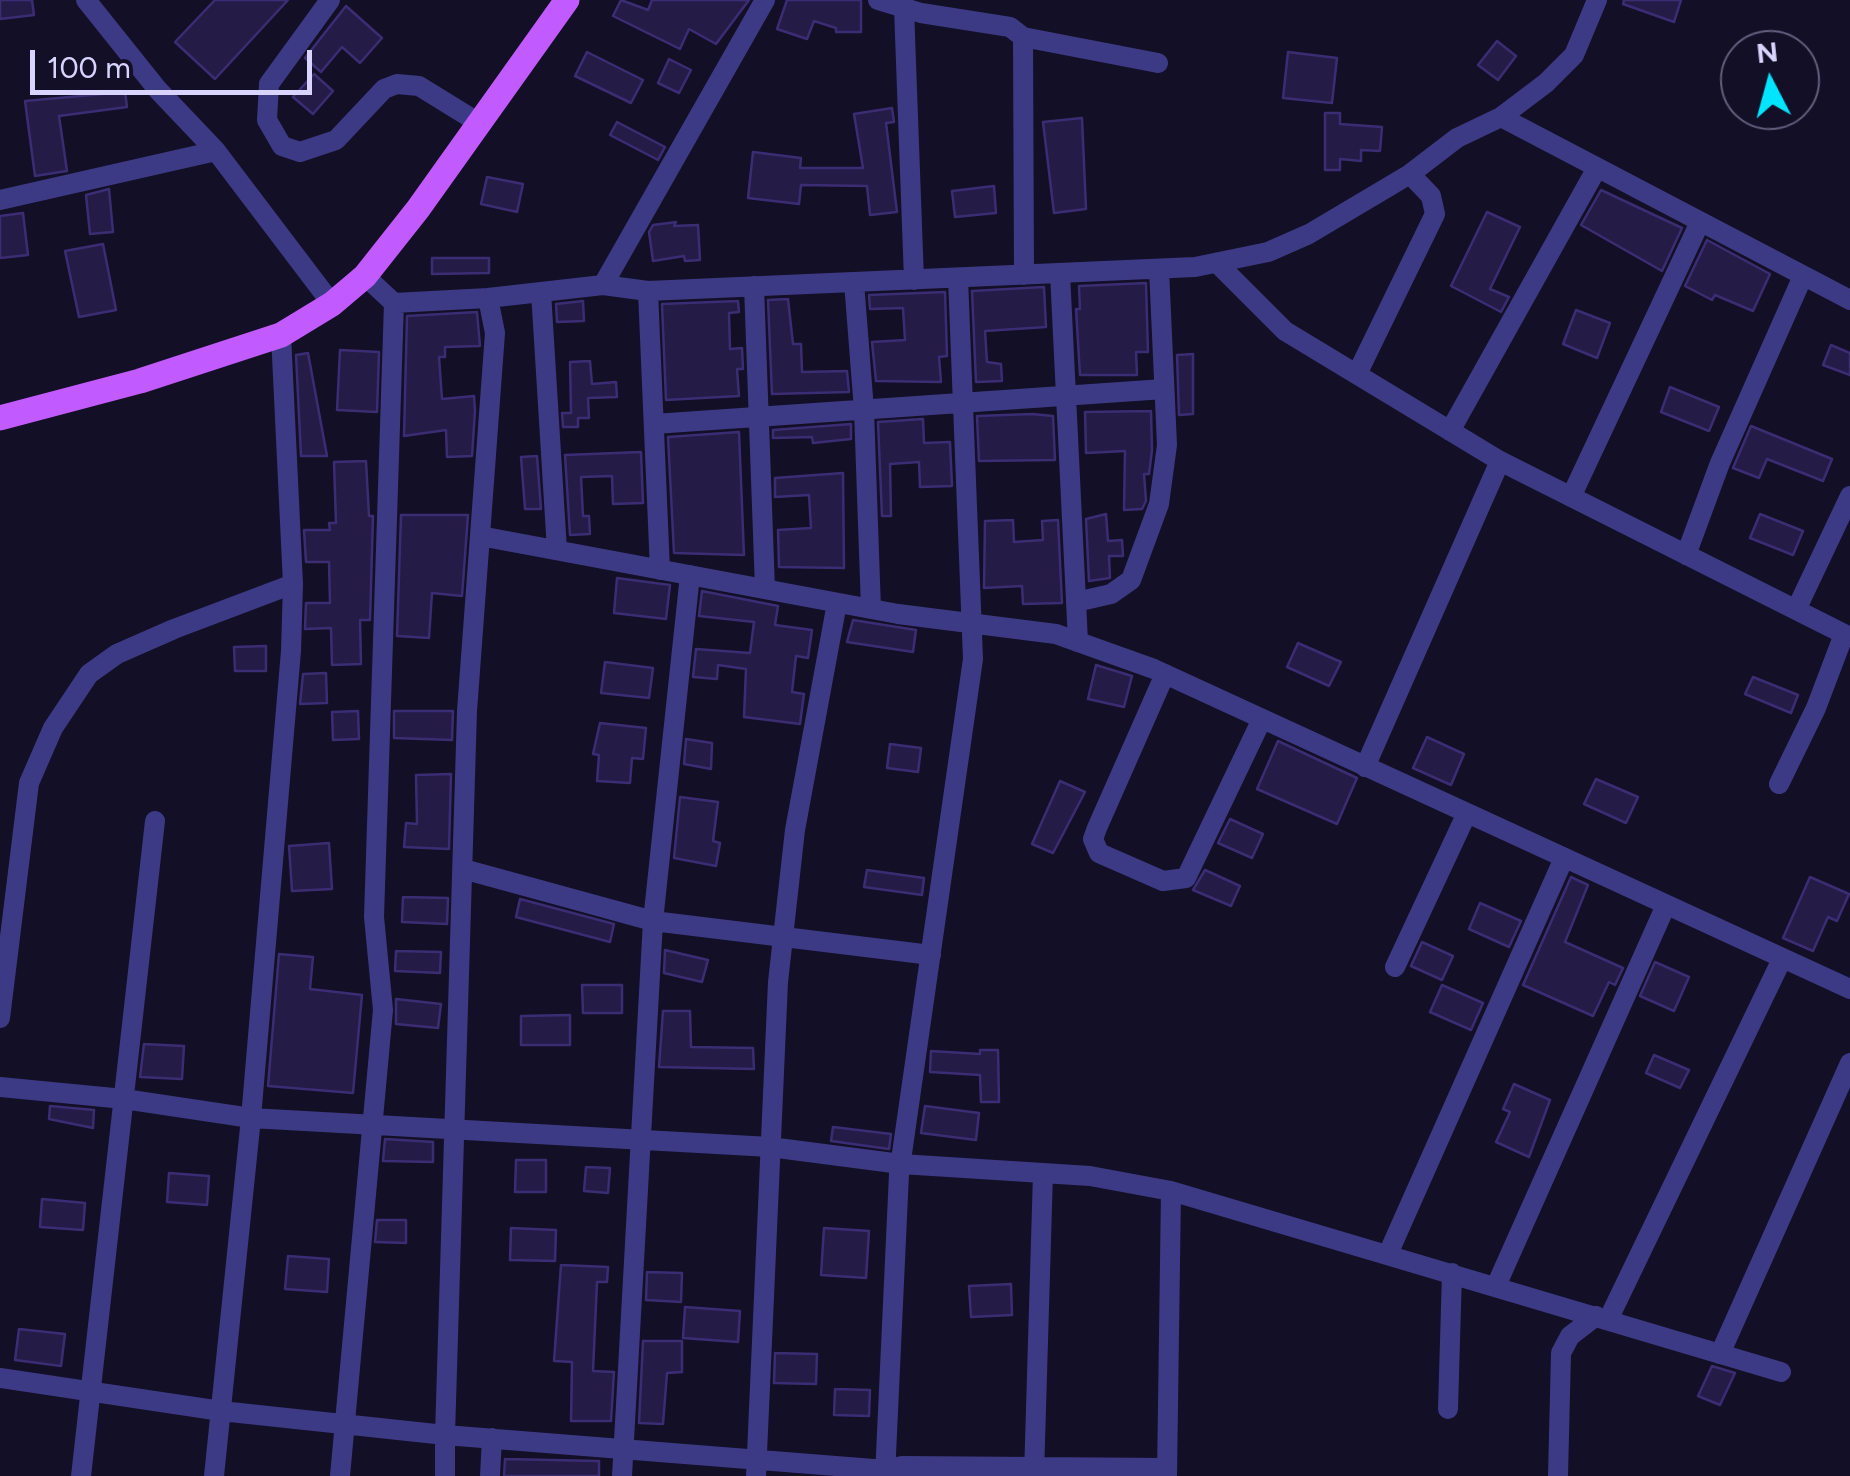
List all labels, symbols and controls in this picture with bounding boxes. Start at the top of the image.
scale bar [35,30,318,92]
north arrow [1720,30,1820,130]
text: N [1755,34,1780,70]
text: 100 m [47,49,131,86]

